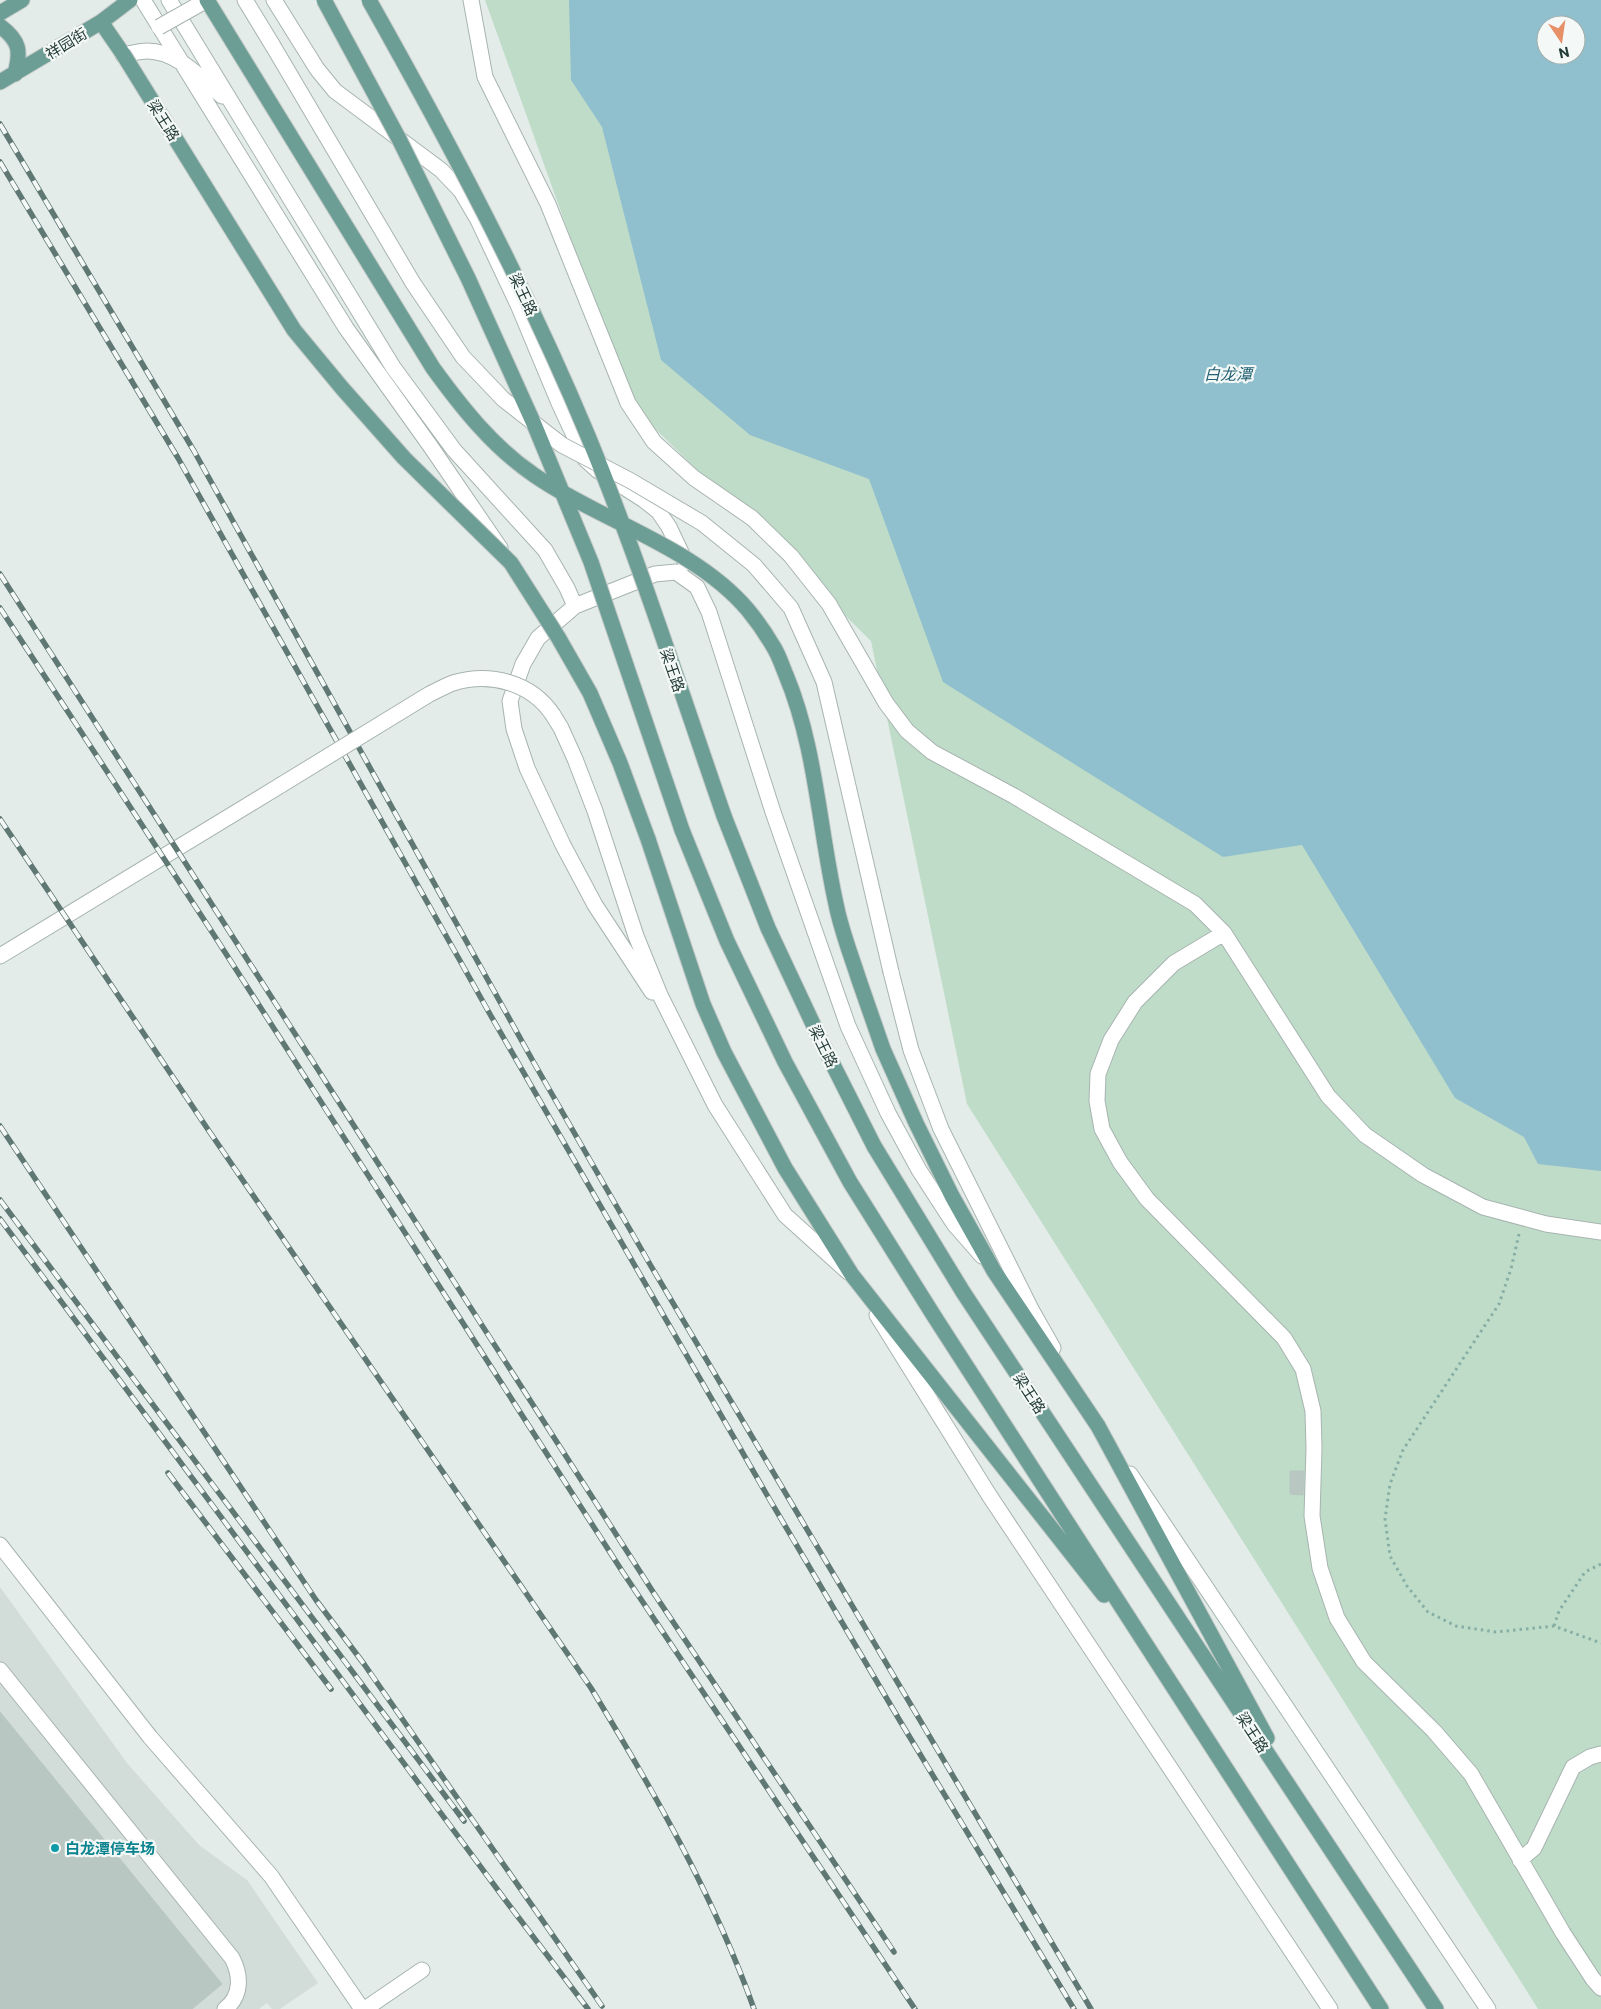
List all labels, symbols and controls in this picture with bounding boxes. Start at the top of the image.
north arrow [1536,15,1586,65]
street label: 祥园街 [42,24,90,62]
text: N [1557,44,1571,63]
street label: 梁王路 [144,96,184,144]
street label: 梁王路 [506,270,542,318]
water label: 白龙潭 [1204,364,1255,383]
street label: 梁王路 [657,646,689,694]
street label: 梁王路 [806,1022,842,1070]
street label: 梁王路 [1010,1369,1050,1417]
street label: 梁王路 [1233,1708,1273,1756]
place label: 白龙潭停车场 [65,1839,155,1857]
marker: 白龙潭停车场 [49,1842,61,1854]

